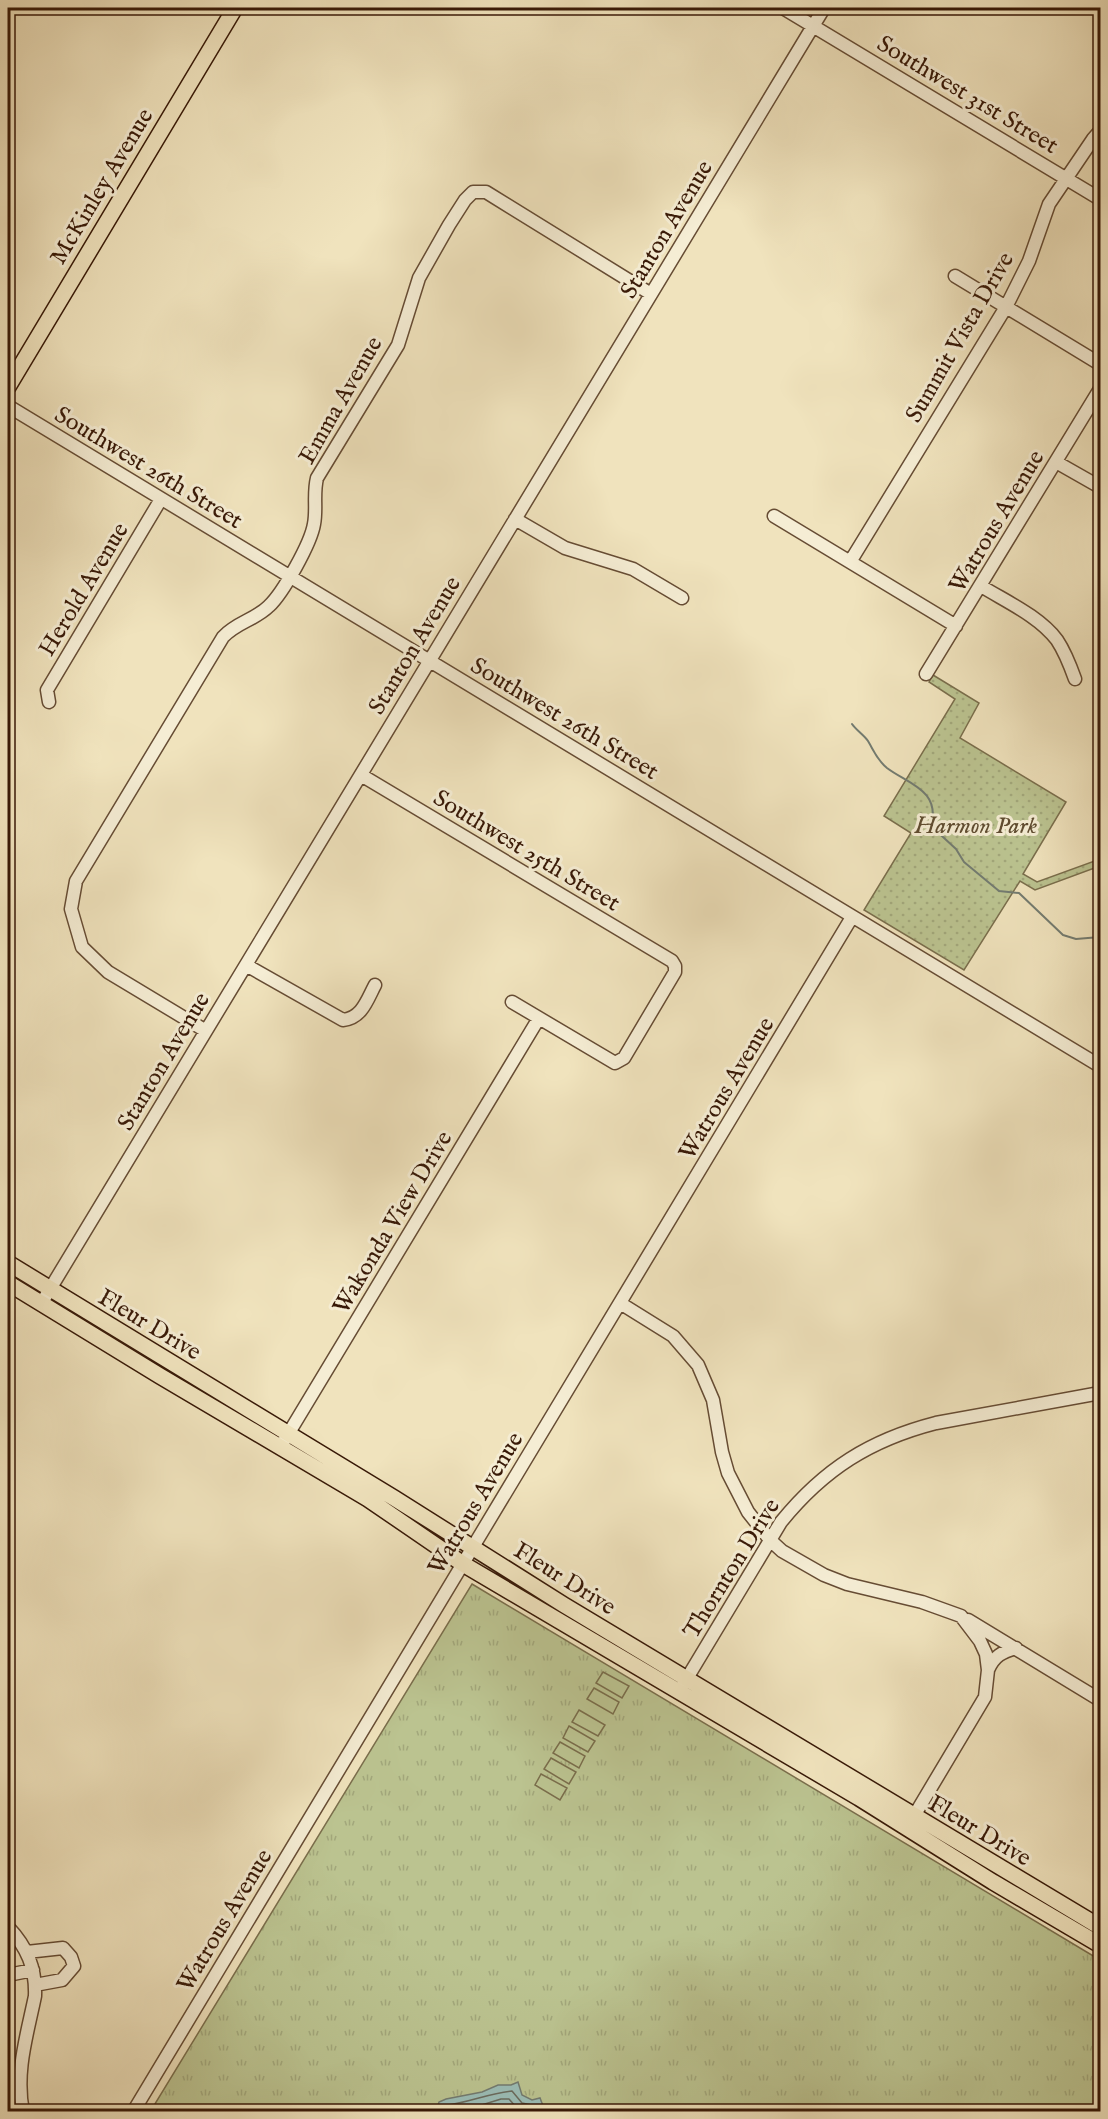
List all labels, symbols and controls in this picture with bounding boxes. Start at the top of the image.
street label: Southwest 31st Street [871,29,1064,162]
street label: McKinley Avenue [43,103,161,271]
street label: Stanton Avenue [614,155,721,305]
street label: Summit Vista Drive [899,247,1022,429]
street label: Emma Avenue [292,331,390,470]
street label: Southwest 26th Street [48,400,248,537]
street label: Watrous Avenue [943,445,1052,599]
street label: Herold Avenue [32,517,136,662]
street label: Stanton Avenue [362,571,469,721]
street label: Southwest 26th Street [464,651,664,788]
street label: Southwest 25th Street [427,783,625,919]
park label: Harmon Park [914,811,1038,842]
street label: Stanton Avenue [111,987,218,1137]
street label: Watrous Avenue [673,1012,782,1166]
street label: Wakonda View Drive [326,1125,460,1320]
street label: Fleur Drive [92,1282,207,1368]
street label: Watrous Avenue [422,1427,531,1581]
street label: Thornton Drive [677,1493,788,1645]
street label: Fleur Drive [507,1536,621,1623]
street label: Fleur Drive [922,1788,1037,1874]
street label: Watrous Avenue [171,1844,280,1998]

